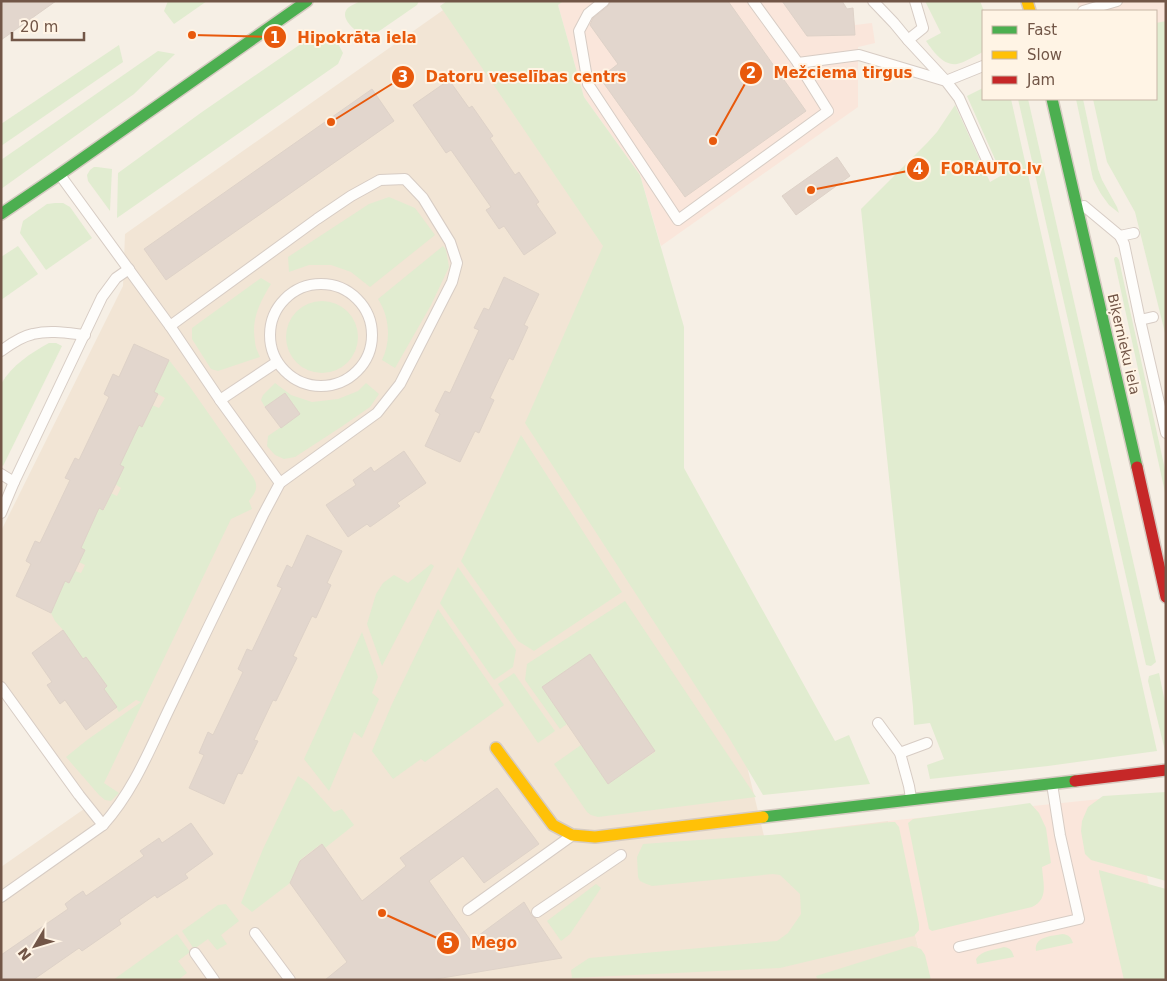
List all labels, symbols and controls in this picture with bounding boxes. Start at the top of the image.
scale bar [12,10,85,42]
legend [982,10,1157,100]
text: 20 m [20,18,58,36]
text: Fast [1027,21,1057,39]
callout: Hipokrāta iela [262,22,426,52]
text: 1 [270,29,280,47]
text: Hipokrāta iela [297,29,417,47]
text: Slow [1027,46,1062,64]
callout: Mežciema tirgus [739,58,923,88]
callout: Datoru veselības centrs [390,62,636,92]
text: 2 [746,64,756,82]
text: Mežciema tirgus [773,64,913,82]
text: 3 [398,68,408,86]
text: Datoru veselības centrs [426,68,627,86]
text: Jam [1026,71,1055,89]
callout: FORAUTO.lv [906,154,1052,184]
text: 4 [913,160,923,178]
text: FORAUTO.lv [940,160,1042,178]
street label: Biķernieku iela [1104,292,1143,396]
north arrow [10,921,60,971]
callout: Mego [436,928,527,958]
text: 5 [443,934,453,952]
text: Mego [471,934,517,952]
text: N [15,944,35,964]

